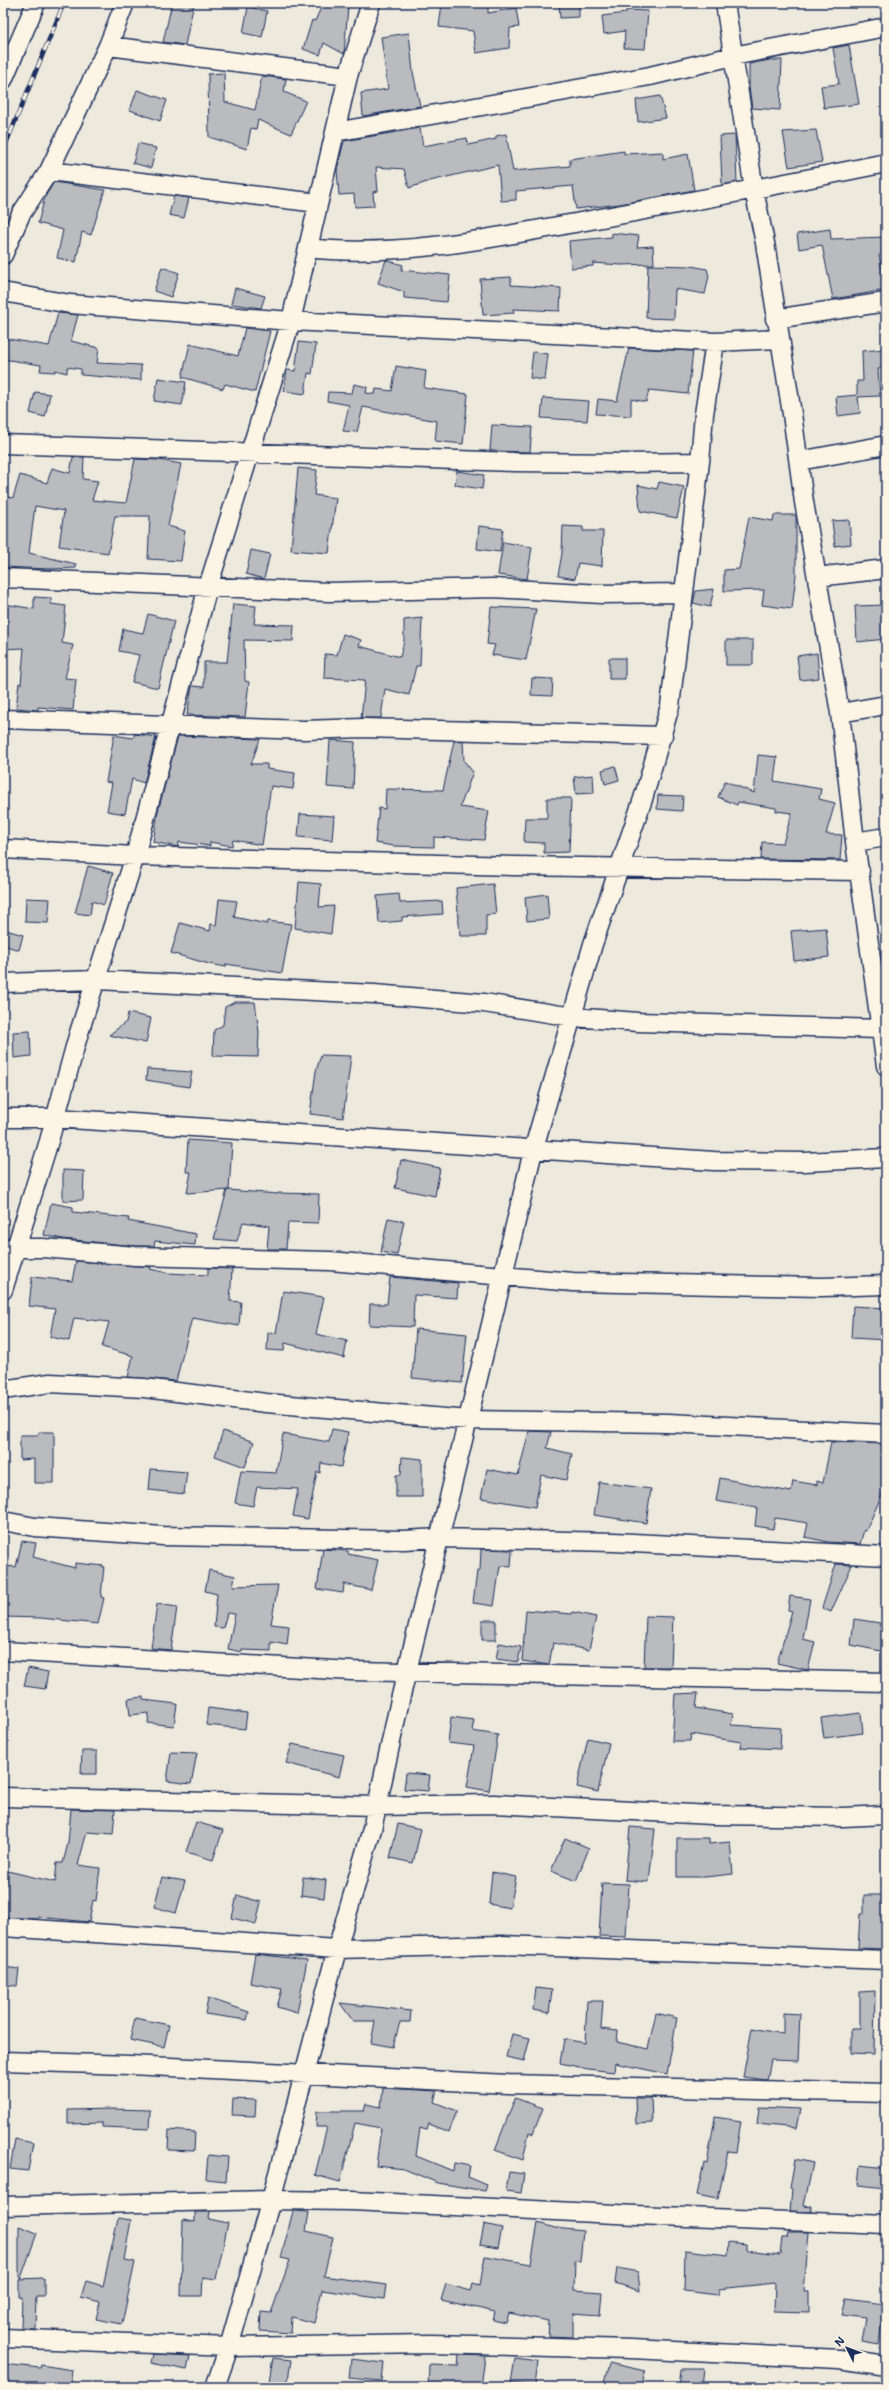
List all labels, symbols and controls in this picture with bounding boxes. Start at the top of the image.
north arrow [827,2328,867,2368]
text: N [831,2333,849,2350]

